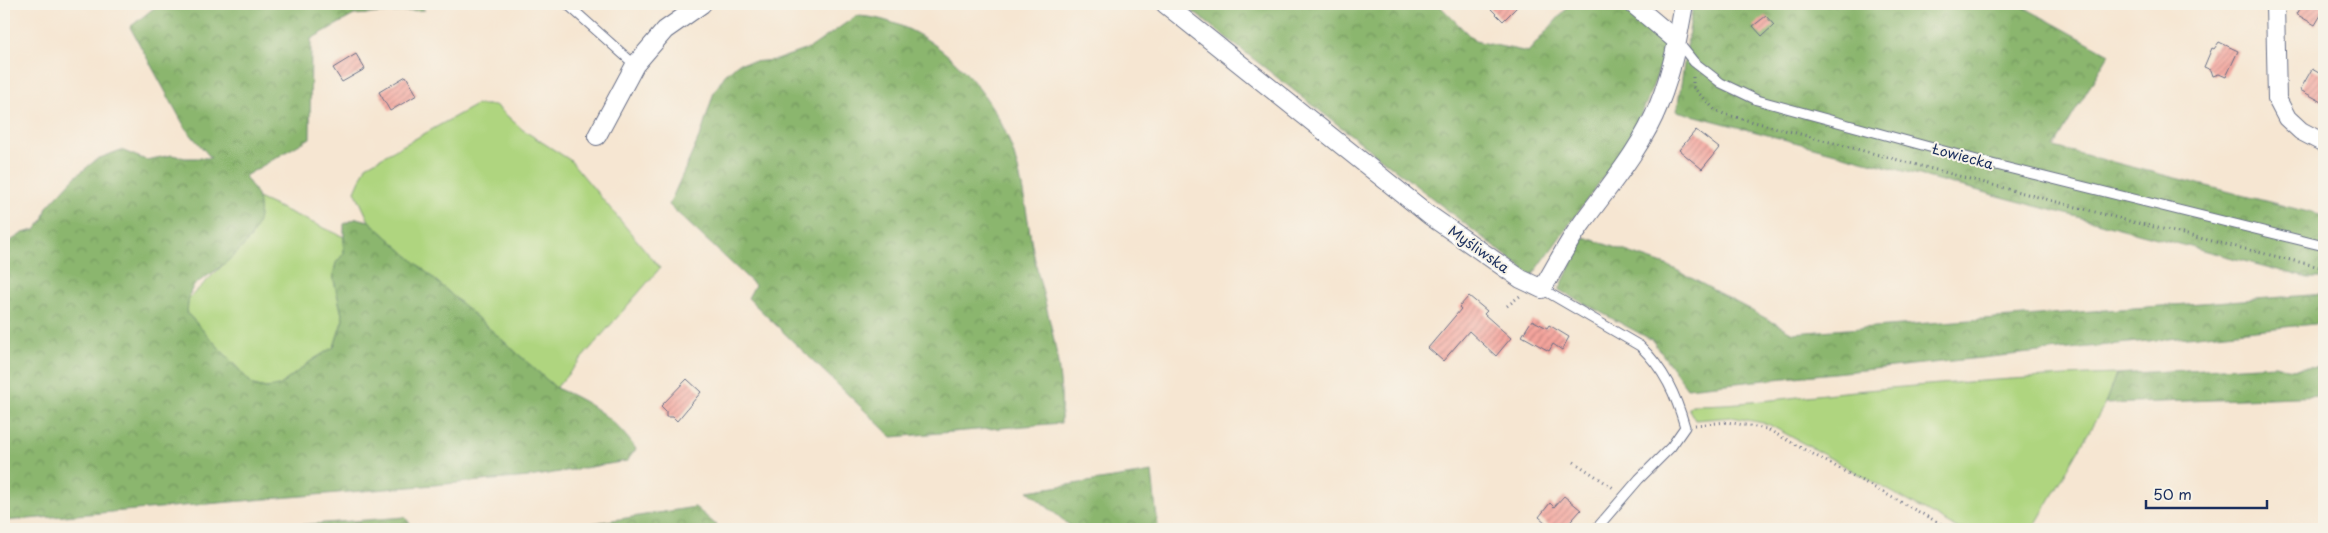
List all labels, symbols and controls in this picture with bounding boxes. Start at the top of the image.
street label: Łowiecka [1930,138,1996,174]
street label: Myśliwska [1444,220,1514,278]
scale bar [2146,478,2267,510]
text: 50 m [2153,482,2192,505]

